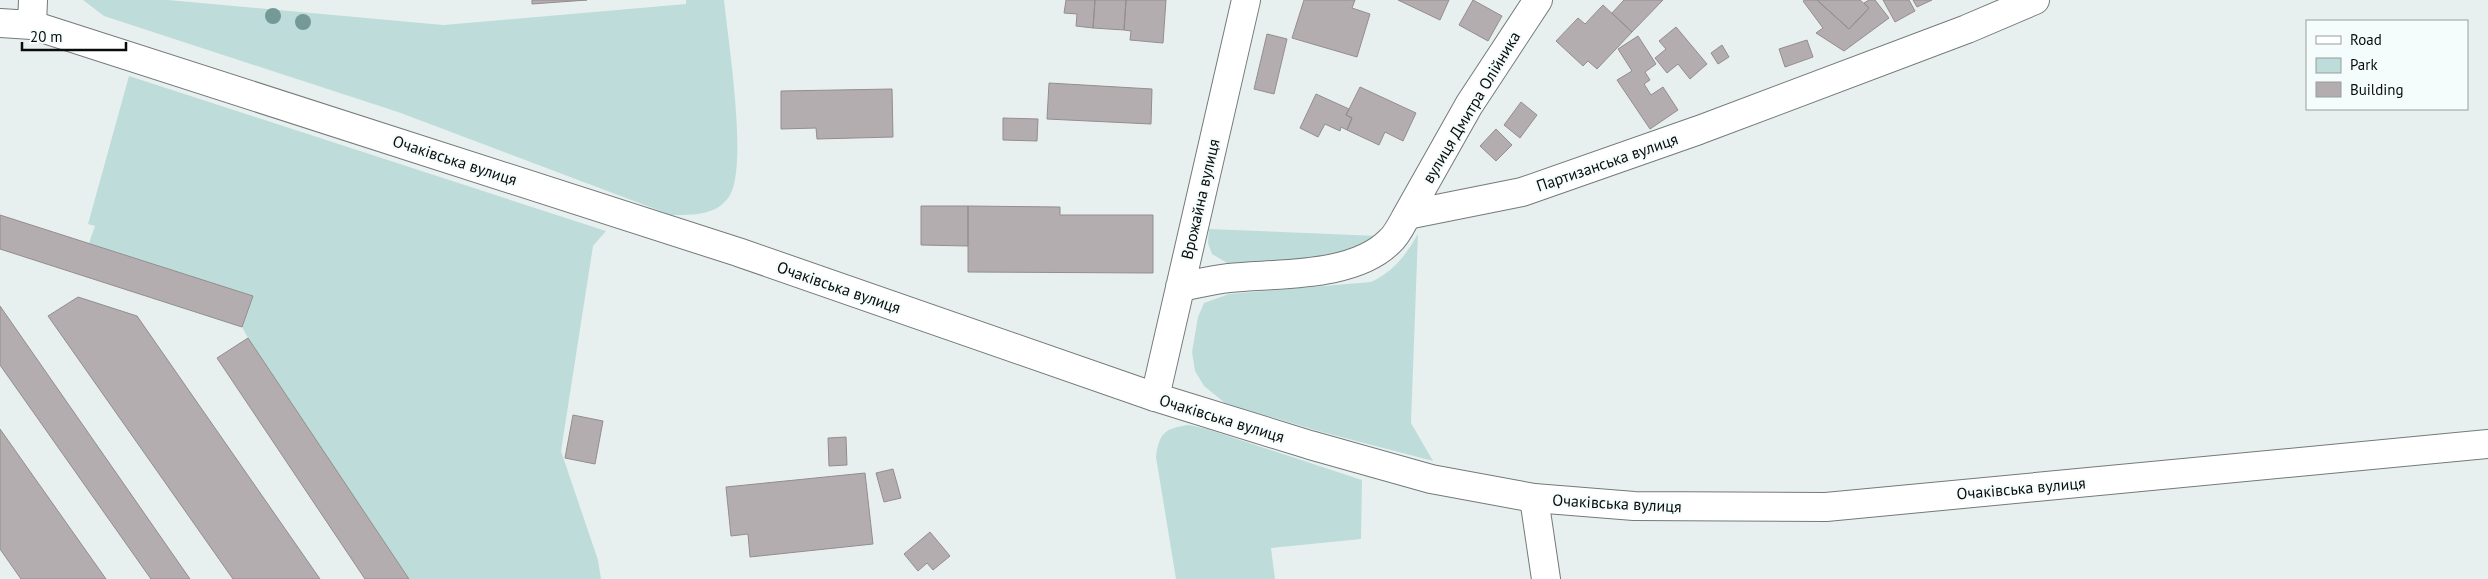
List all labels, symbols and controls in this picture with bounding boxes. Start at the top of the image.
scale bar [22,20,126,52]
legend [2306,20,2468,110]
text: 20 m [30,27,63,46]
street label: вулиця Дмитра Олійника [1418,27,1524,187]
text: Road [2350,30,2382,49]
text: Park [2350,55,2378,74]
text: Building [2350,80,2404,99]
street label: Партизанська вулиця [1534,128,1680,196]
street label: Очаківська вулиця [390,130,520,190]
street label: Врожайна вулиця [1176,137,1224,261]
street label: Очаківська вулиця [775,256,903,318]
street label: Очаківська вулиця [1157,390,1287,446]
street label: Очаківська вулиця [1956,472,2086,504]
street label: Очаківська вулиця [1552,490,1682,516]

